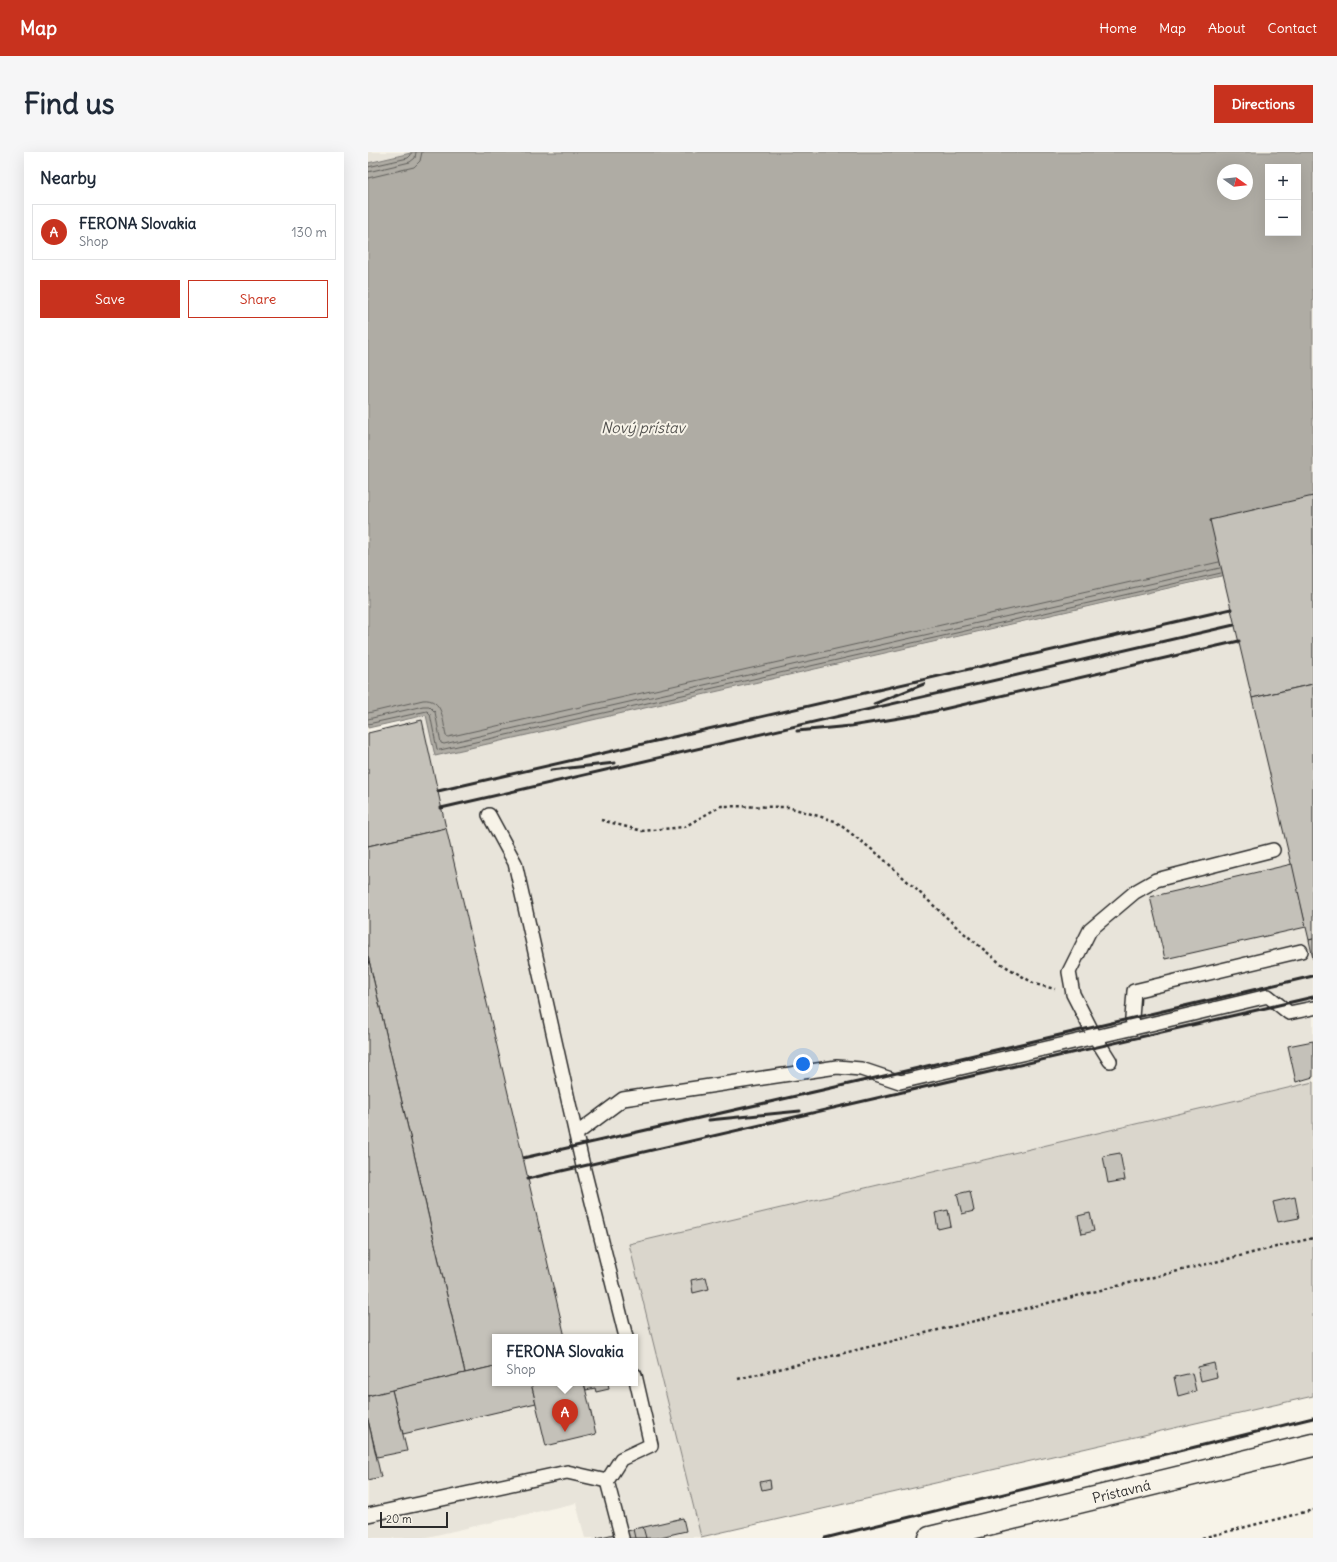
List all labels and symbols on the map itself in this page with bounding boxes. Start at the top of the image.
north arrow [1217,164,1253,200]
water label: Nový prístav [601,418,687,437]
your location [793,1054,813,1074]
pin: A [552,1399,578,1432]
street label: Prístavná [1091,1476,1152,1507]
scale bar [380,1510,448,1529]

